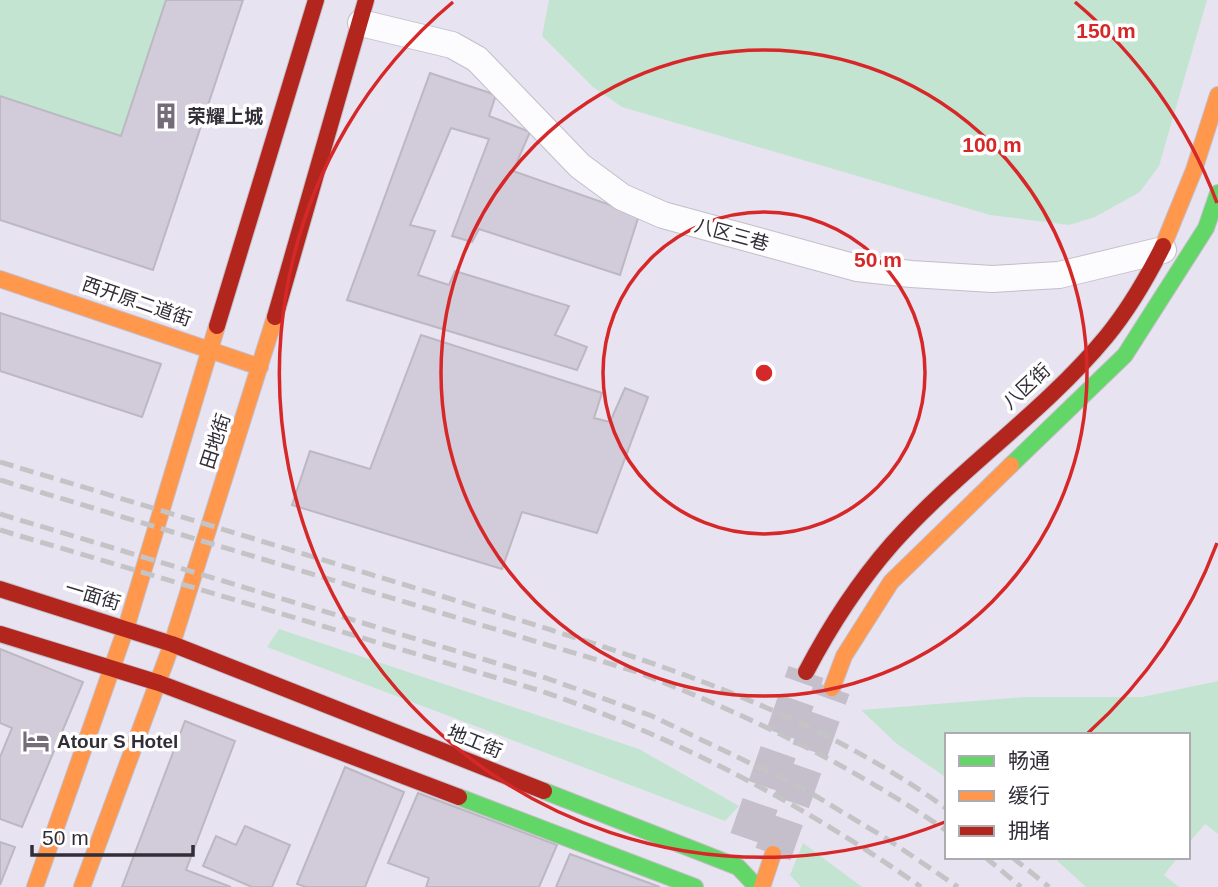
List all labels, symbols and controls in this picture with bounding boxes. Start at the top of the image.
text: 150 m [1076,19,1136,42]
building icon: 荣耀上城 [151,101,181,131]
place label: 荣耀上城 [187,106,263,127]
text: 100 m [962,133,1022,156]
street label: 八区三巷 [692,215,771,254]
text: 50 m [854,248,902,271]
street label: 西开原二道街 [80,273,194,330]
street label: 八区街 [998,359,1054,413]
centre of rings [752,361,776,385]
street label: 田地街 [197,411,234,472]
street label: 一面街 [63,577,123,614]
street label: 地工街 [444,721,505,762]
hotel icon: Atour S Hotel [21,726,51,756]
place label: Atour S Hotel [57,731,178,752]
legend [945,733,1190,859]
text: 畅通 [1008,749,1050,772]
text: 缓行 [1008,784,1050,807]
scale bar [32,814,192,858]
text: 拥堵 [1008,819,1050,842]
text: 50 m [42,826,89,849]

